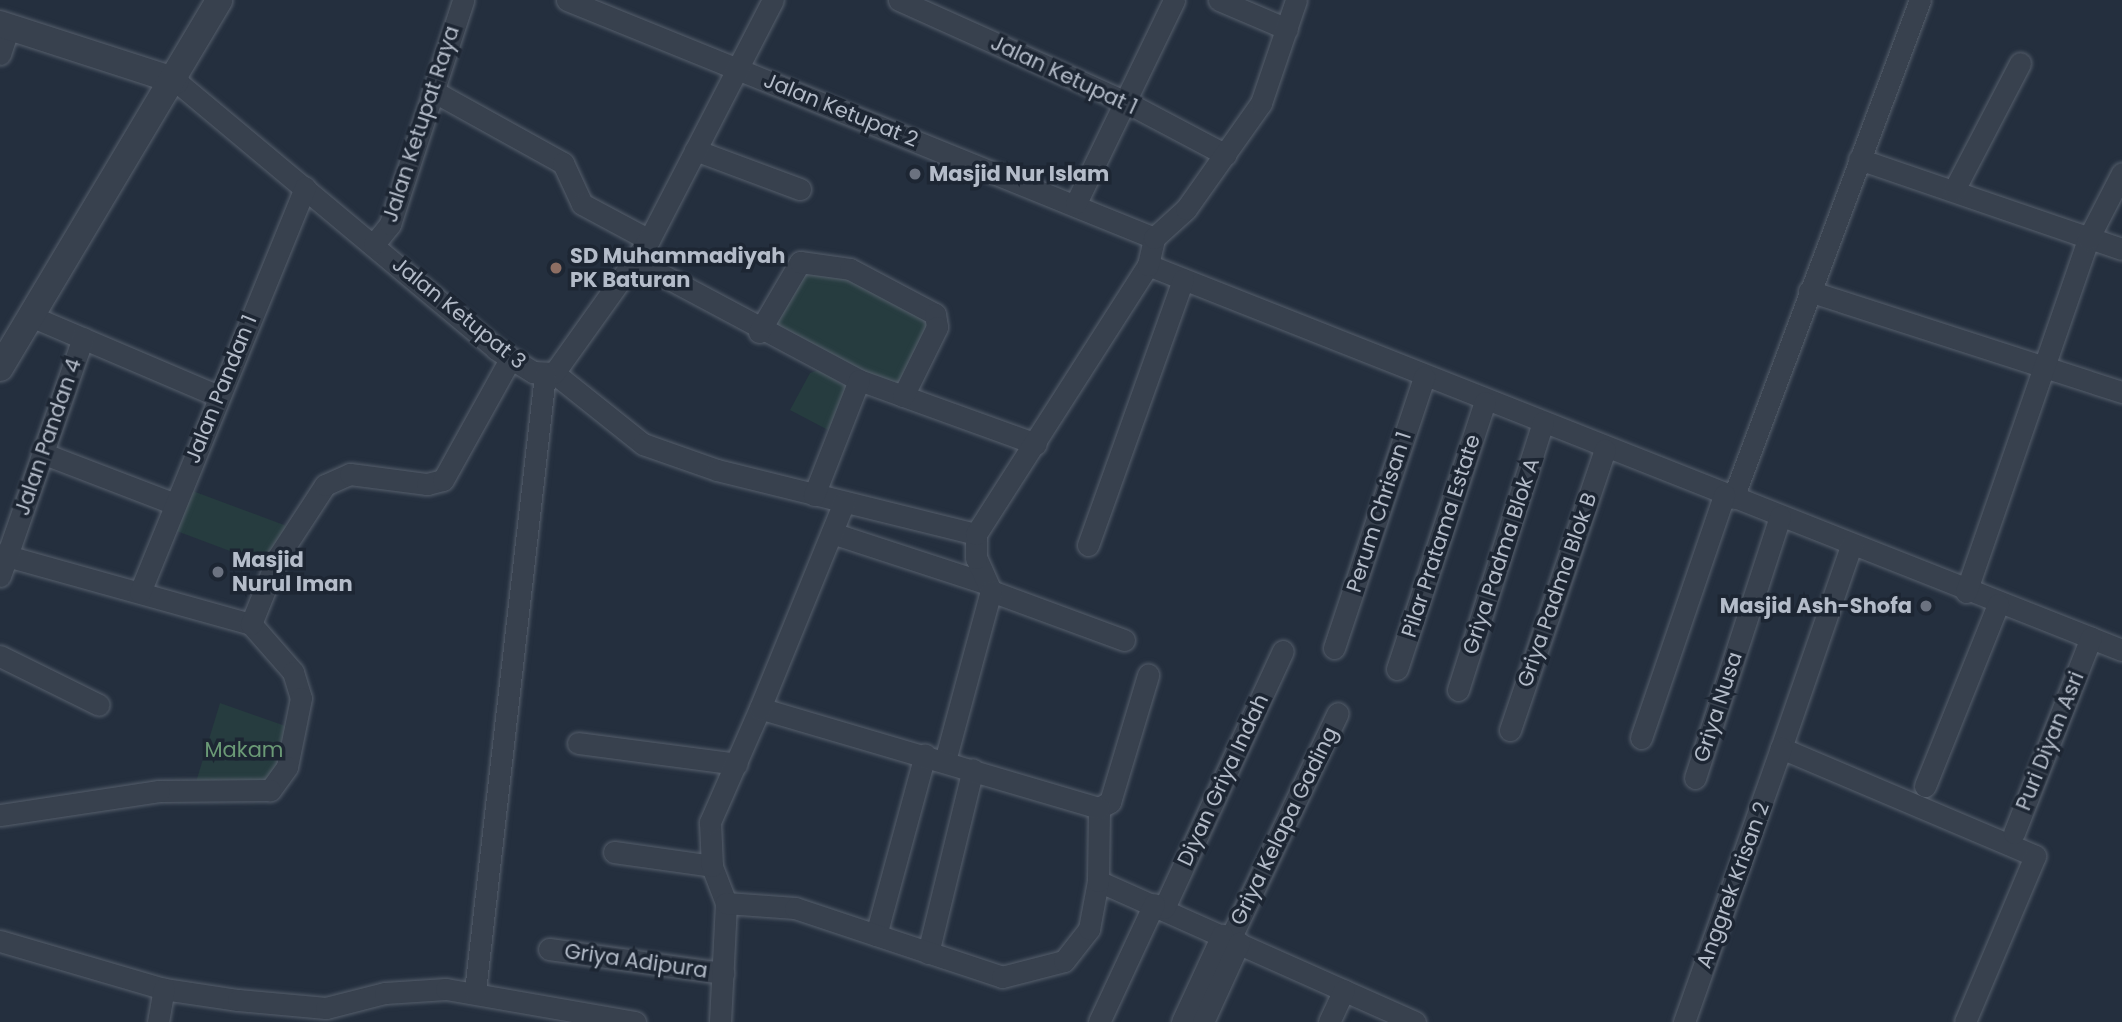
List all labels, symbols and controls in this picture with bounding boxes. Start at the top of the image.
street label: Jalan Ketupat Raya [377,23,465,225]
street label: Jalan Ketupat 1 [987,30,1141,120]
street label: Jalan Ketupat 2 [760,68,922,152]
place label: Masjid Nur Islam [929,161,1109,187]
marker: Masjid Nur Islam [907,166,923,182]
place label: SD Muhammadiyah PK Baturan [570,243,785,293]
street label: Jalan Ketupat 3 [387,251,531,375]
marker: SD Muhammadiyah PK Baturan [548,260,564,276]
street label: Jalan Pandan 1 [180,311,262,467]
street label: Jalan Pandan 4 [9,355,87,519]
street label: Perum Chrisan 1 [1341,429,1417,595]
street label: Pilar Pratama Estate [1396,431,1486,641]
street label: Griya Padma Blok A [1457,455,1545,657]
street label: Griya Padma Blok B [1512,490,1602,690]
place label: Masjid Nurul Iman [232,547,353,597]
marker: Masjid Nurul Iman [210,564,226,580]
place label: Masjid Ash-Shofa [1720,593,1912,619]
marker: Masjid Ash-Shofa [1918,598,1934,614]
street label: Griya Nusa [1688,649,1748,765]
street label: Puri Diyan Asri [2011,668,2089,814]
street label: Diyan Griya Indah [1172,690,1274,870]
street label: Griya Kelapa Gading [1225,723,1343,929]
park label: Makam [205,737,283,763]
street label: Anggrek Krisan 2 [1691,798,1775,972]
street label: Griya Adipura [563,938,709,984]

